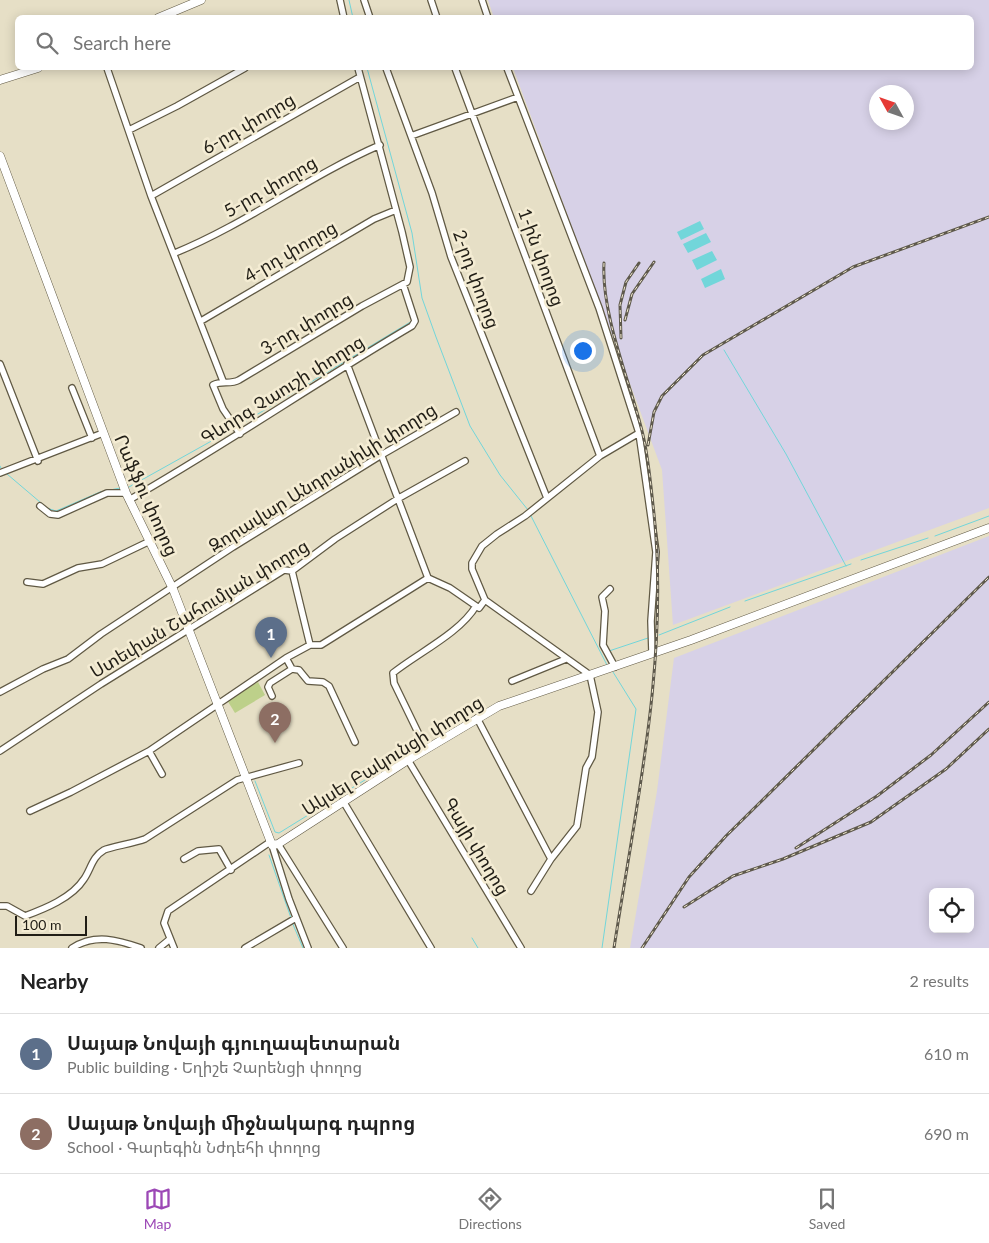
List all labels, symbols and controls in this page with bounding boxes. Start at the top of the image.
search box [15,15,974,70]
icon: search [33,29,61,57]
text: Search here [73,31,171,54]
north arrow [869,85,914,130]
street label: 6-րդ փողոց [198,88,298,158]
street label: 5-րդ փողոց [220,151,320,221]
street label: 1-ին փողոց [514,205,570,309]
street label: 4-րդ փողոց [240,216,340,286]
street label: 2-րդ փողոց [449,227,505,331]
street label: 3-րդ փողոց [256,287,356,359]
street label: Գևորգ Չաուշի փողոց [196,330,368,448]
your location [570,338,596,364]
street label: Զորավար Անդրանիկի փողոց [204,398,440,556]
street label: Րաֆֆու փողոց [110,431,184,559]
street label: Ստեփան Շահումյան փողոց [86,534,312,682]
pin: 1 [255,617,287,658]
street label: Ակսել Բակունցի փողոց [298,690,486,820]
pin: 2 [259,702,291,743]
street label: Գայի փողոց [439,793,515,899]
map controls [929,888,974,933]
button: locate [929,888,974,933]
scale bar [15,913,88,936]
text: 100 m [22,916,61,933]
text: Nearby [20,968,88,993]
text: 2 results [909,971,969,990]
text: Սայաթ Նովայի գյուղապետարան [67,1031,400,1054]
text: 1 [31,1044,41,1063]
text: 610 m [924,1044,969,1063]
text: Public building · Եղիշե Չարենցի փողոց [67,1057,362,1076]
text: Սայաթ Նովայի միջնակարգ դպրոց [67,1111,415,1134]
text: 2 [31,1124,41,1143]
text: 690 m [924,1124,969,1143]
text: School · Գարեգին Նժդեհի փողոց [67,1137,321,1156]
tab: Map [144,1185,172,1232]
tab: Directions [459,1185,522,1232]
tab: Saved [809,1185,845,1232]

